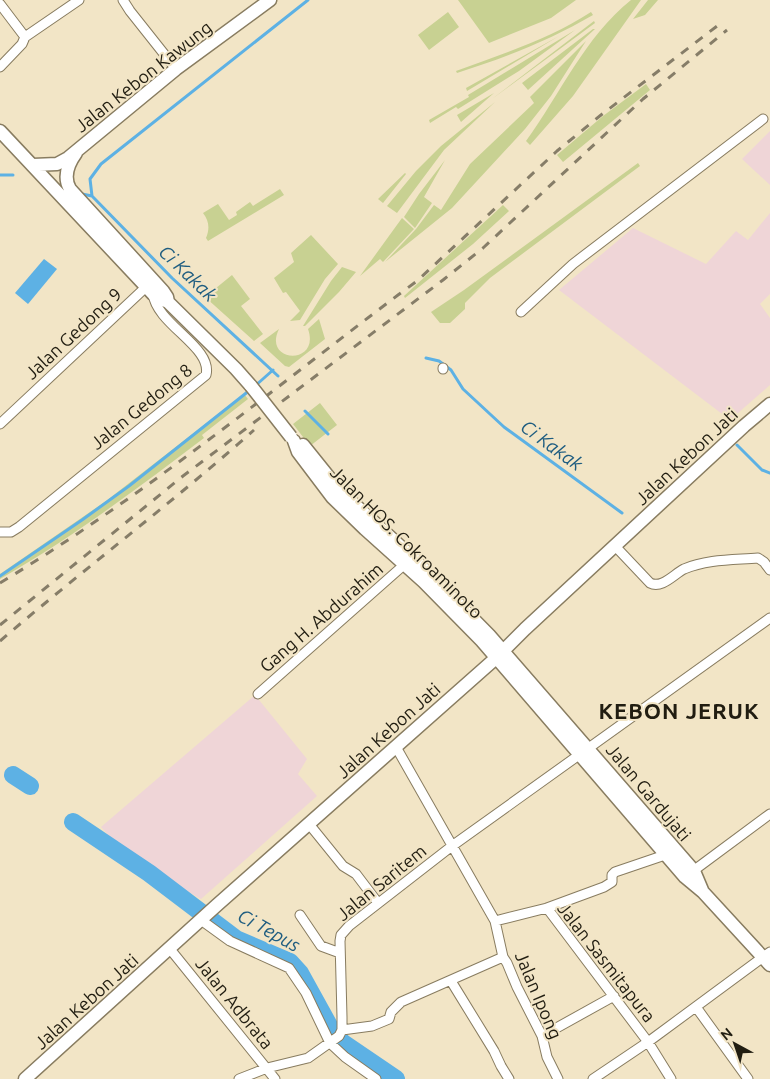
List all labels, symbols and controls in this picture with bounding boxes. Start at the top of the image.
street label: Jalan Kebon Kawung [71,17,215,135]
water label: Ci Kakak [155,240,222,306]
street label: Jalan Gedong 9 [21,283,125,383]
street label: Jalan Gedong 8 [86,359,196,453]
street label: Jalan Kebon Jati [631,404,741,508]
water label: Ci Kakak [517,415,588,475]
street label: Jalan HOS. Cokroaminoto [327,462,487,622]
street label: Gang H. Abdurahim [255,558,387,676]
street label: Jalan Kebon Jati [332,678,444,782]
district label: KEBON JERUK [598,698,760,723]
street label: Jalan Gardujati [603,739,695,845]
street label: Jalan Saritem [332,840,430,924]
street label: Jalan Sasmitapura [554,898,660,1026]
water label: Ci Tepus [234,904,304,956]
street label: Jalan Ipong [512,948,566,1042]
street label: Jalan Kebon Jati [30,949,142,1053]
street label: Jalan Adbrata [192,953,278,1053]
north arrow [710,1019,760,1069]
text: N [717,1025,736,1044]

